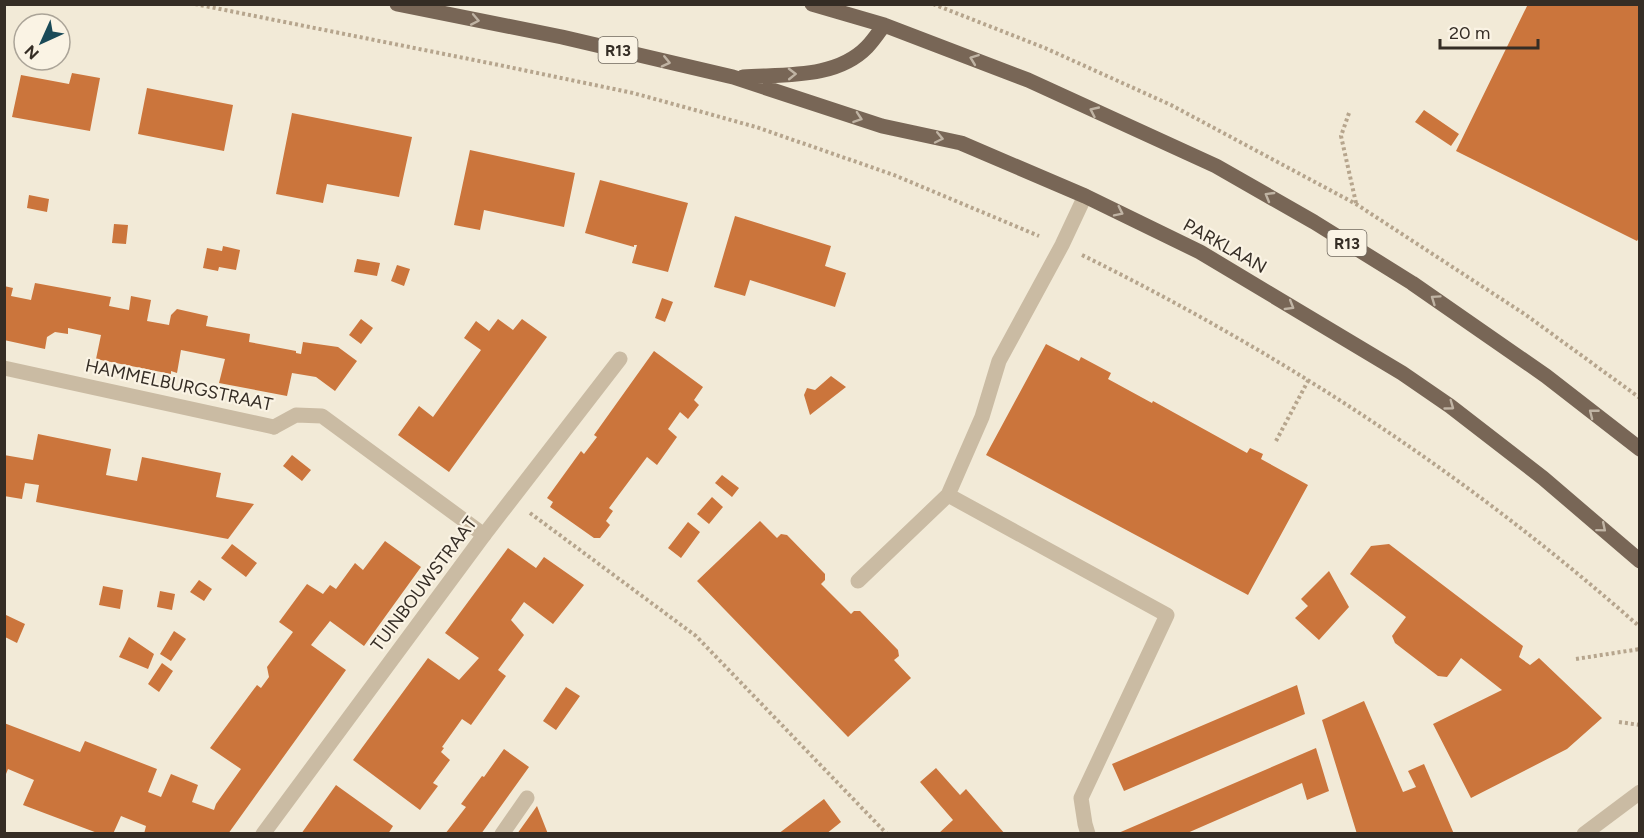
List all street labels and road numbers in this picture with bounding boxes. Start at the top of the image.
road number: R13 [598,37,638,63]
street label: PARKLAAN [1179,214,1271,278]
road number: R13 [1328,230,1366,256]
street label: HAMMELBURGSTRAAT [83,354,275,416]
street label: TUINBOUWSTRAAT [366,512,482,656]

